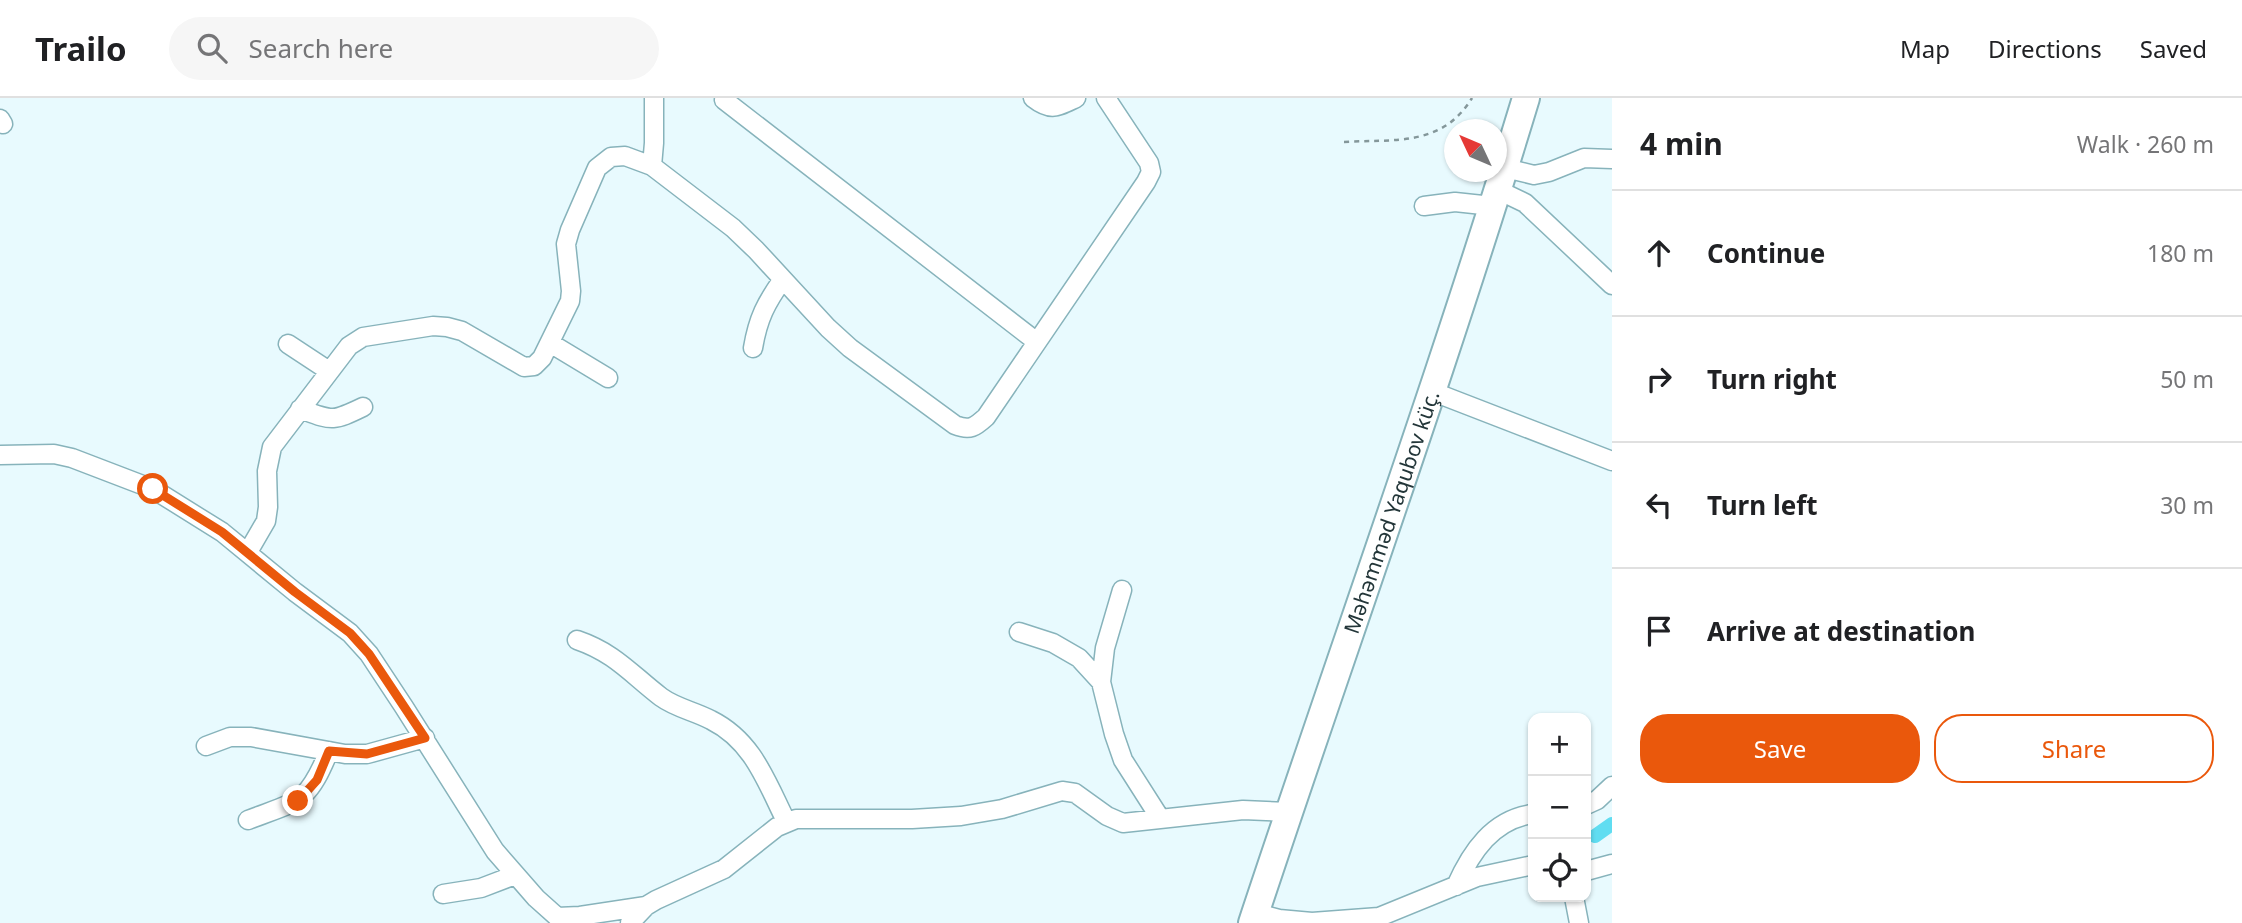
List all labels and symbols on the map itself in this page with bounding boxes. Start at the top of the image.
north arrow [1444,119,1507,182]
street label: Məhəmməd Yaqubov küç. [1337,387,1445,637]
route start [137,473,168,504]
route end [282,785,313,816]

